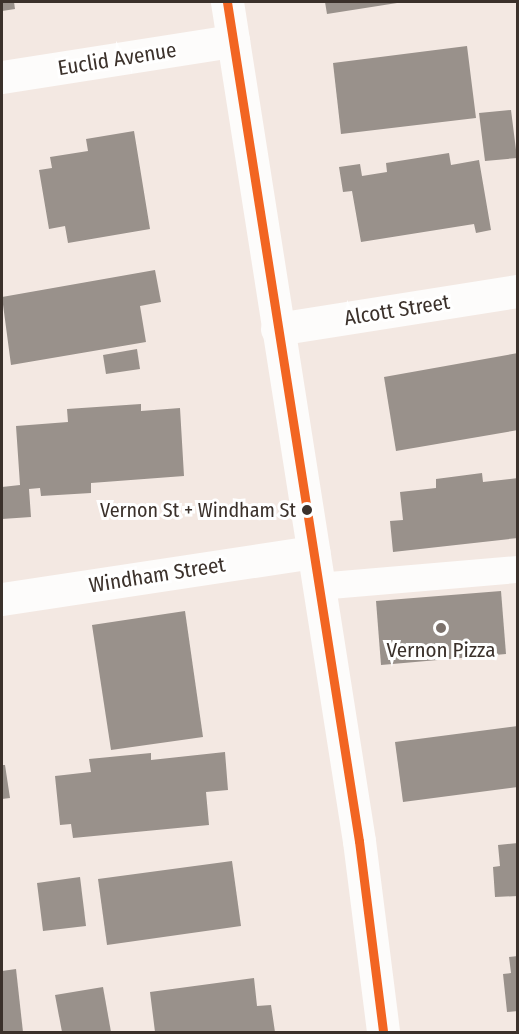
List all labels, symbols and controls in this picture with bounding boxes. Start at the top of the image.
street label: Euclid Avenue [56,37,178,81]
street label: Alcott Street [342,289,452,331]
place label: Vernon St + Windham St [100,498,296,522]
marker: Vernon St + Windham St [301,504,313,516]
street label: Windham Street [87,552,227,598]
marker: Vernon Pizza [434,621,448,635]
place label: Vernon Pizza [387,637,495,663]

